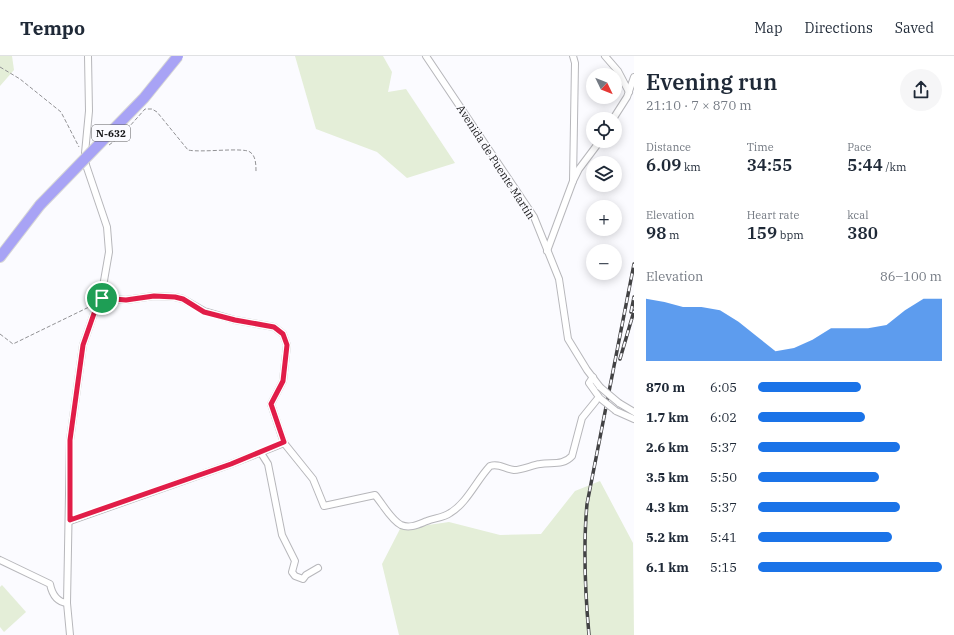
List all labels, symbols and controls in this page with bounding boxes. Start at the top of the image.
text: Tempo [20,16,85,40]
text: Map [754,19,783,37]
text: Directions [805,19,873,37]
text: Saved [895,19,934,37]
text: Evening run [646,67,777,96]
north arrow [586,68,622,104]
map controls [586,68,622,280]
button: share [900,69,942,111]
text: 21:10 · 7 × 870 m [646,97,752,114]
street label: Avenida de Puente Martín [454,102,538,222]
button: locate [586,112,622,148]
road number: N-632 [92,125,130,141]
text: Distance [646,140,691,154]
text: Time [747,140,774,154]
text: Pace [847,140,872,154]
text: 6.09 [646,154,681,176]
text: 34:55 [747,154,793,176]
text: 5:44 [847,154,883,176]
button: layers [586,156,622,192]
text: km [681,160,701,174]
text: /km [883,160,907,174]
button: + [586,200,622,236]
text: Elevation [646,208,694,222]
text: Heart rate [747,208,799,222]
text: kcal [847,208,869,222]
text: 98 [646,222,666,244]
text: 159 [747,222,777,244]
text: 380 [847,222,878,244]
text: m [666,228,679,242]
text: bpm [777,228,804,242]
button: − [586,244,622,280]
text: Elevation [646,268,703,285]
text: 86–100 m [880,268,942,285]
pin [85,281,119,315]
icon: arrive [91,287,113,309]
text: 870 m [646,379,685,396]
text: 6:05 [710,379,737,396]
text: 1.7 km [646,409,689,426]
text: 6:02 [710,409,737,426]
text: 2.6 km [646,439,689,456]
text: 5:37 [710,439,737,456]
text: 3.5 km [646,469,689,486]
text: 5:50 [710,469,737,486]
text: 4.3 km [646,499,689,516]
text: 5:37 [710,499,737,516]
text: 5.2 km [646,529,689,546]
text: 5:41 [710,529,737,546]
text: 6.1 km [646,559,689,576]
text: 5:15 [710,559,737,576]

